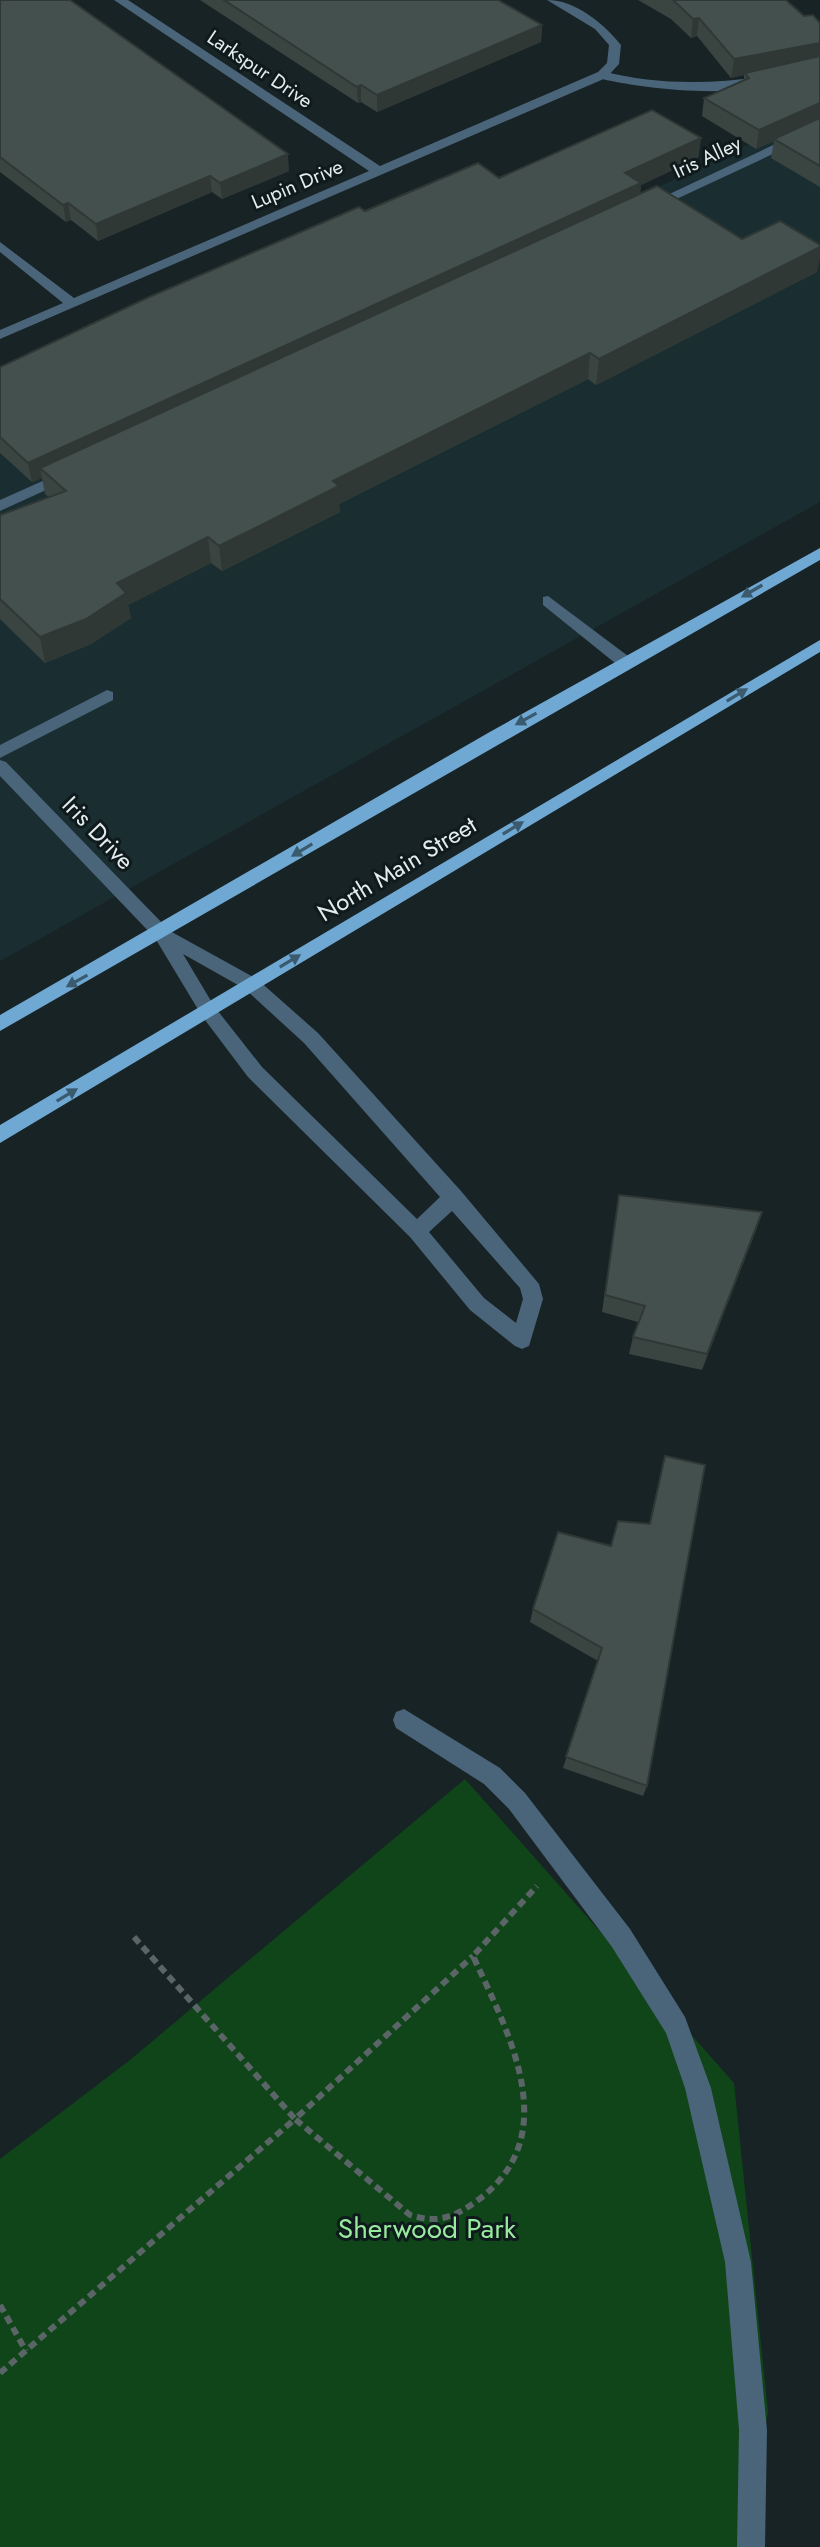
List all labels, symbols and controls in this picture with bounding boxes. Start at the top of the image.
street label: Larkspur Drive [201,23,318,115]
street label: Iris Alley [668,129,746,186]
street label: Lupin Drive [247,152,347,217]
one-way arrow [741,584,763,598]
one-way arrow [726,688,748,702]
one-way arrow [515,712,537,726]
street label: Iris Drive [54,788,142,877]
street label: North Main Street [311,807,483,930]
one-way arrow [502,821,524,835]
one-way arrow [290,843,313,857]
one-way arrow [279,954,301,968]
one-way arrow [65,974,88,988]
one-way arrow [56,1088,78,1102]
park label: Sherwood Park [338,2208,517,2249]

